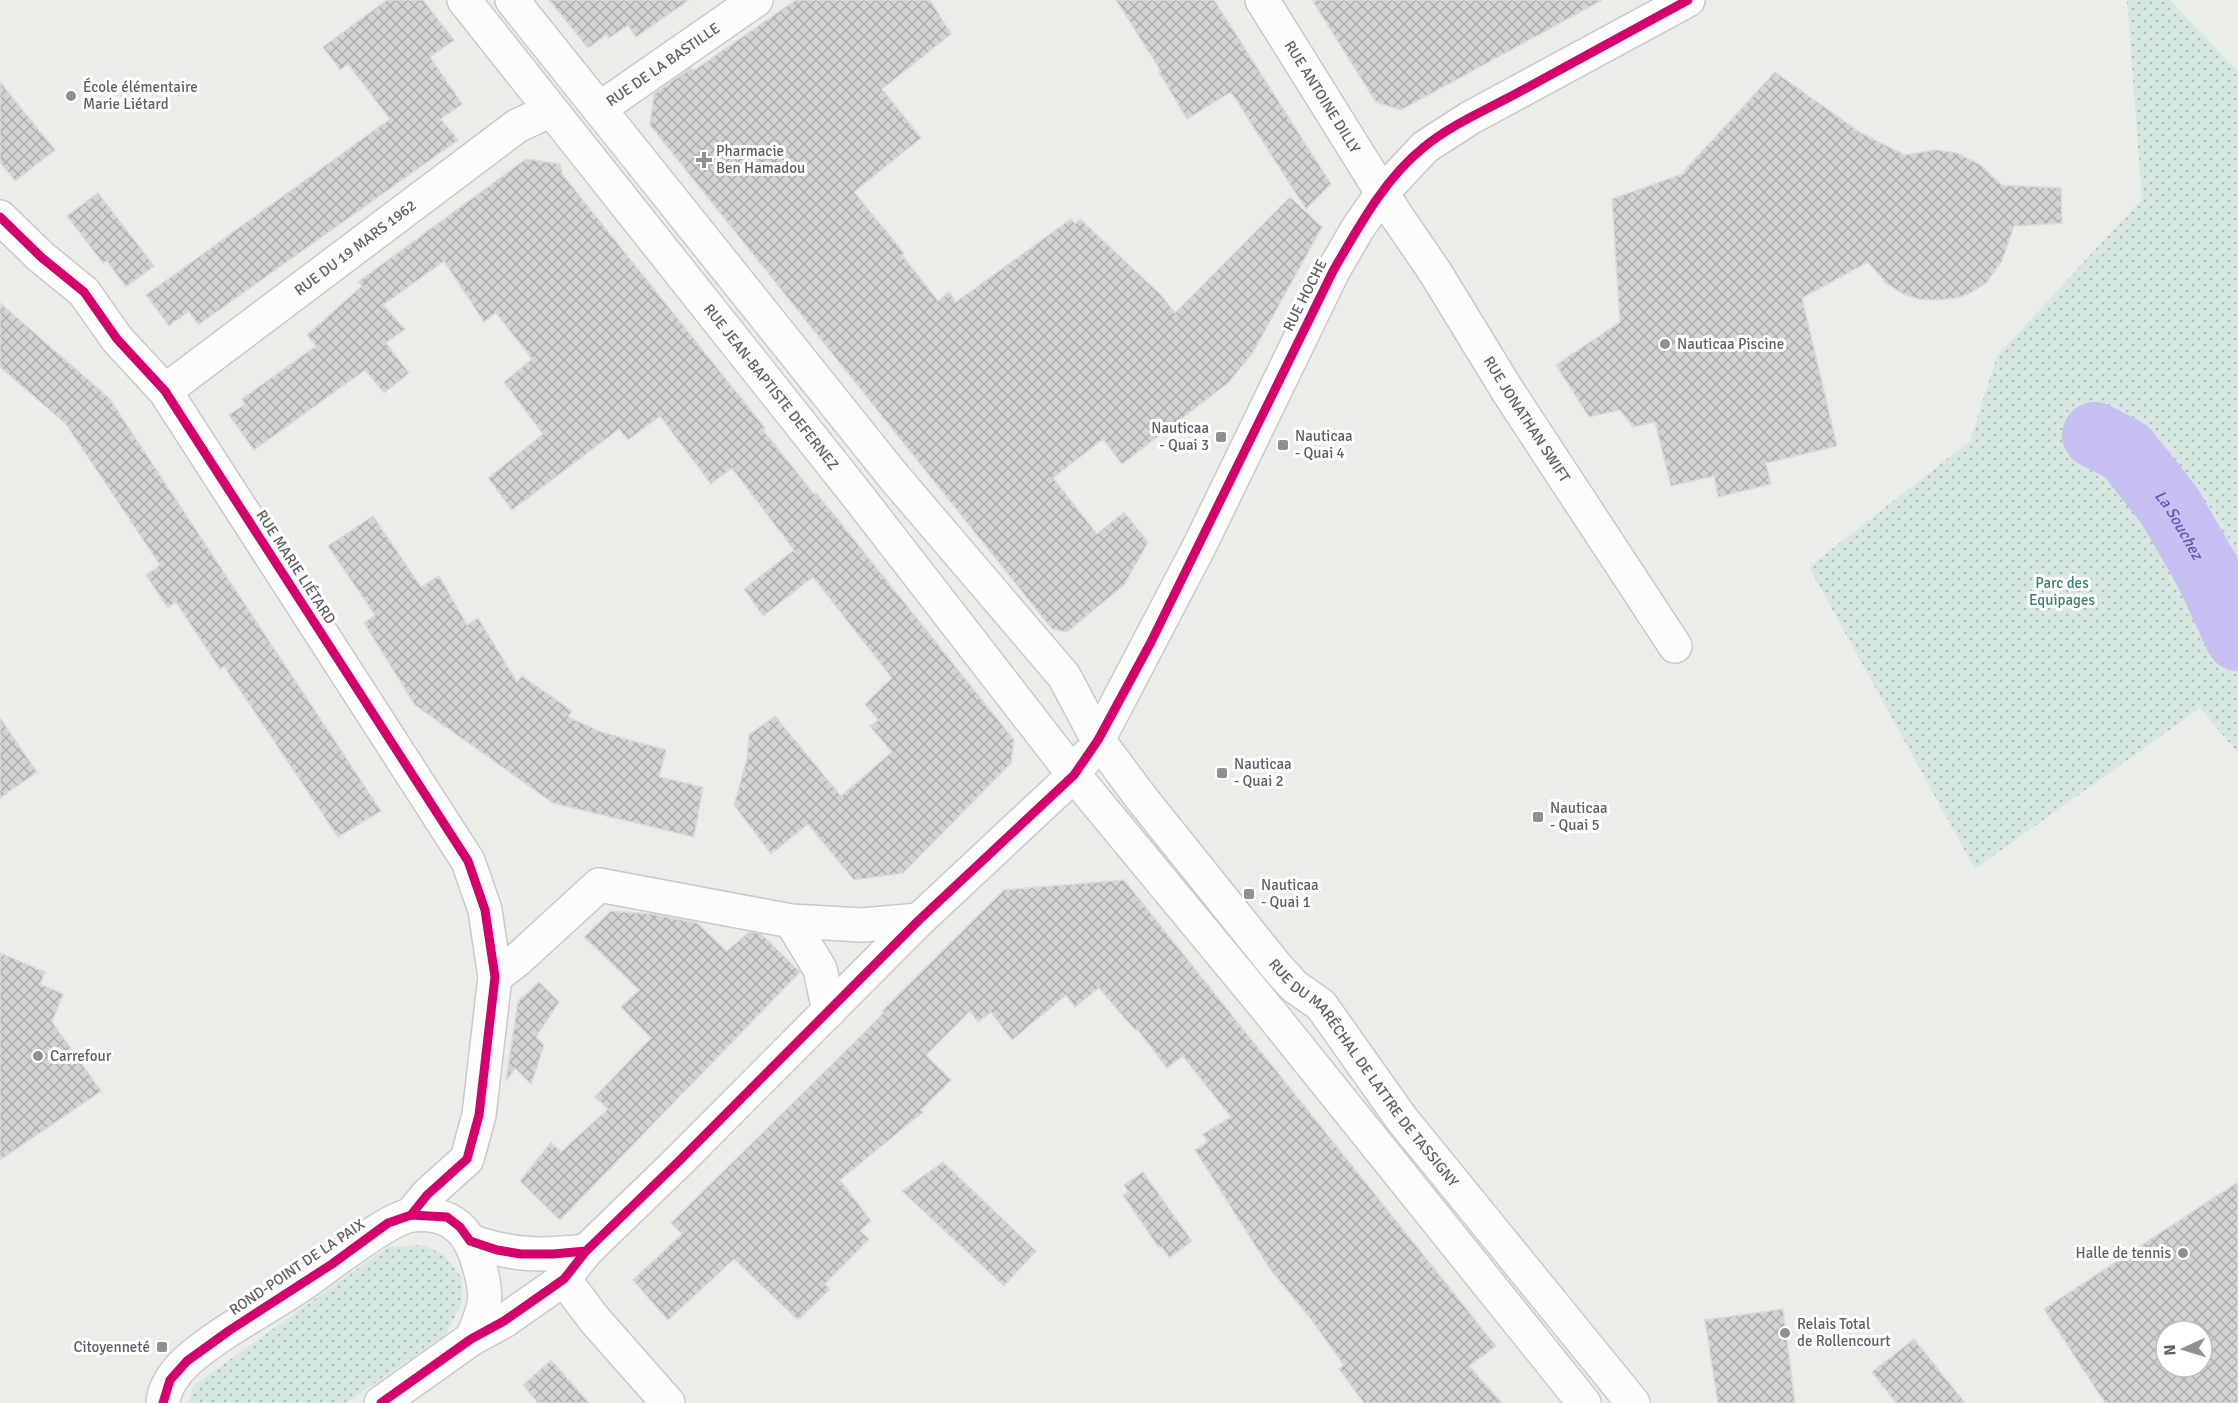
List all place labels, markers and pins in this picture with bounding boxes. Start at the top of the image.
place label: École élémentaire Marie Liétard [83,77,198,113]
marker: École élémentaire Marie Liétard [64,89,78,103]
place label: Pharmacie Ben Hamadou [716,142,805,177]
marker: Pharmacie Ben Hamadou [697,153,711,167]
place label: Nauticaa Piscine [1677,335,1784,353]
marker: Nauticaa Piscine [1658,337,1672,351]
place label: Nauticaa - Quai 3 [1151,419,1209,454]
place label: Nauticaa - Quai 4 [1295,427,1353,462]
marker: Nauticaa - Quai 3 [1214,430,1228,444]
marker: Nauticaa - Quai 4 [1276,438,1290,452]
place label: Nauticaa - Quai 2 [1234,755,1292,790]
marker: Nauticaa - Quai 2 [1215,766,1229,780]
place label: Nauticaa - Quai 5 [1550,799,1608,834]
marker: Nauticaa - Quai 5 [1531,810,1545,824]
place label: Nauticaa - Quai 1 [1261,876,1319,911]
marker: Nauticaa - Quai 1 [1242,887,1256,901]
place label: Carrefour [50,1047,112,1065]
marker: Carrefour [31,1049,45,1063]
place label: Halle de tennis [2076,1244,2171,1262]
marker: Halle de tennis [2176,1246,2190,1260]
place label: Relais Total de Rollencourt [1797,1315,1891,1350]
marker: Relais Total de Rollencourt [1778,1326,1792,1340]
place label: Citoyenneté [73,1338,150,1356]
marker: Citoyenneté [155,1340,169,1354]

